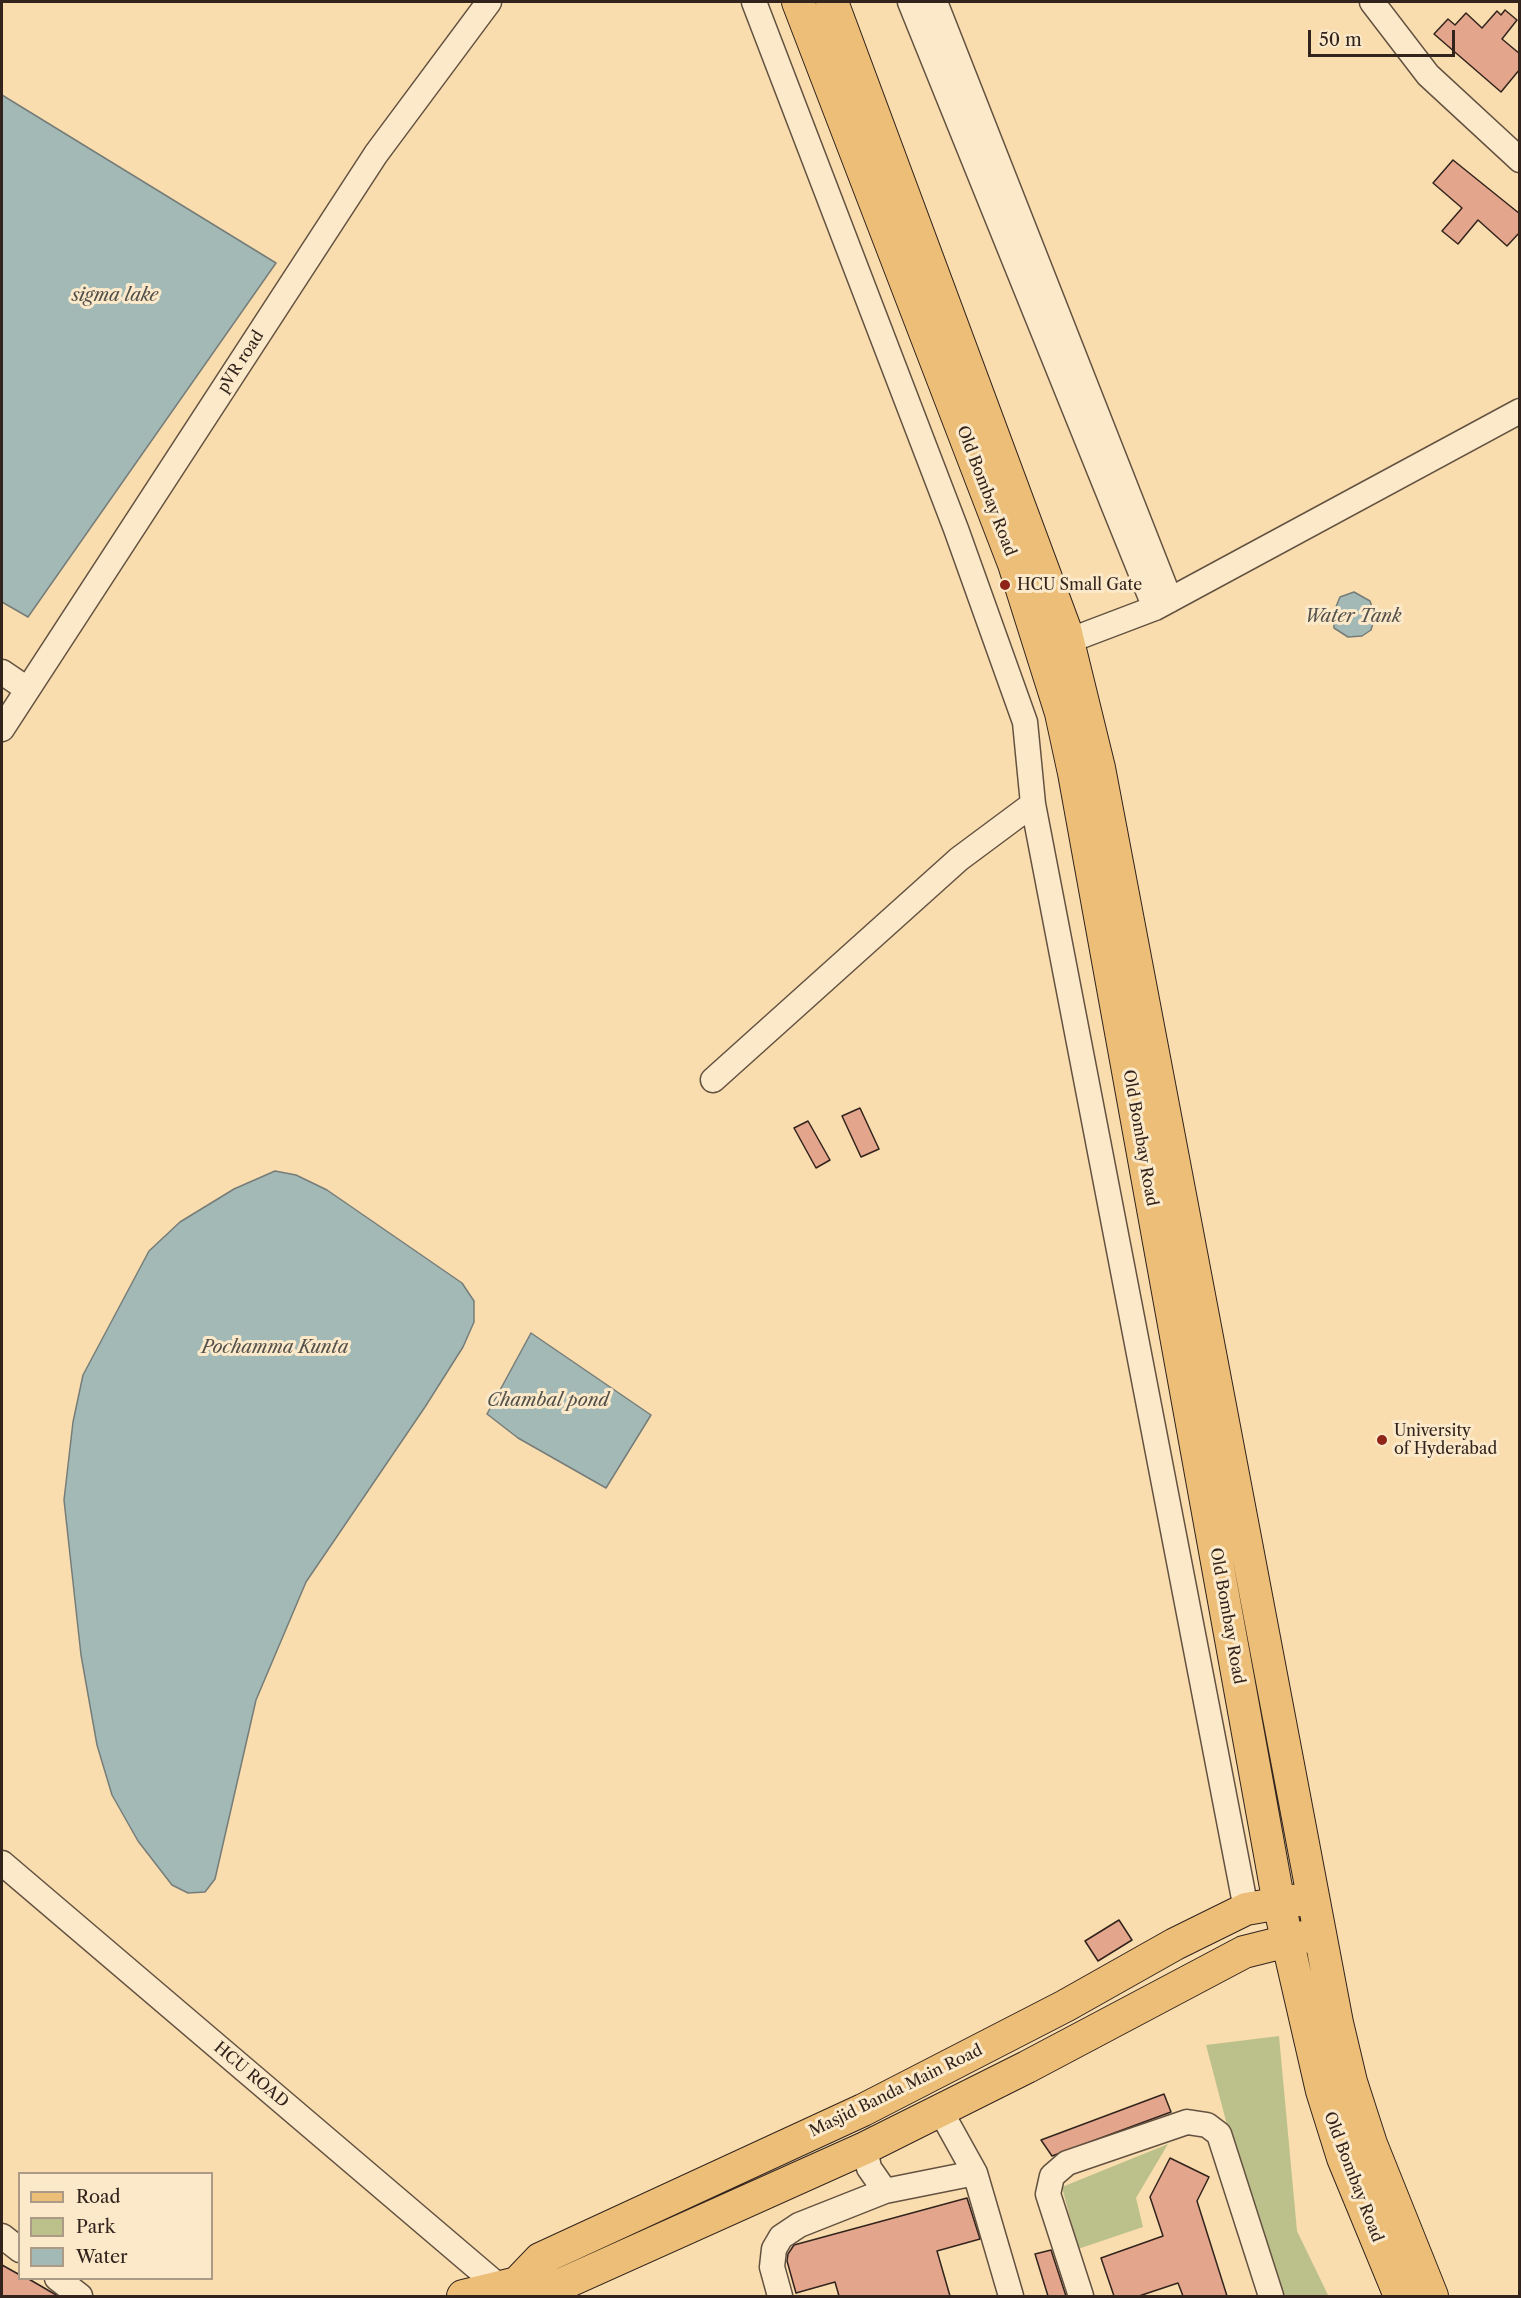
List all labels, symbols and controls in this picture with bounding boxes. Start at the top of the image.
scale bar [1311,18,1458,56]
text: 50 m [1319,29,1362,51]
water label: sigma lake [72,285,158,307]
street label: pVR road [214,327,268,397]
street label: Old Bombay Road [952,423,1020,559]
place label: HCU Small Gate [1017,575,1142,595]
marker: HCU Small Gate [998,578,1012,592]
water label: Water Tank [1304,606,1402,628]
street label: Old Bombay Road [1119,1068,1161,1208]
water label: Pochamma Kunta [202,1337,348,1359]
water label: Chambal pond [487,1390,609,1412]
place label: University of Hyderabad [1394,1421,1497,1459]
marker: University of Hyderabad [1375,1433,1389,1447]
street label: Old Bombay Road [1206,1546,1248,1686]
street label: HCU ROAD [210,2038,292,2112]
street label: Masjid Banda Main Road [806,2041,986,2141]
street label: Old Bombay Road [1319,2109,1387,2245]
legend [18,2172,213,2280]
text: Road [76,2186,121,2208]
text: Park [76,2216,115,2238]
text: Water [76,2246,128,2268]

